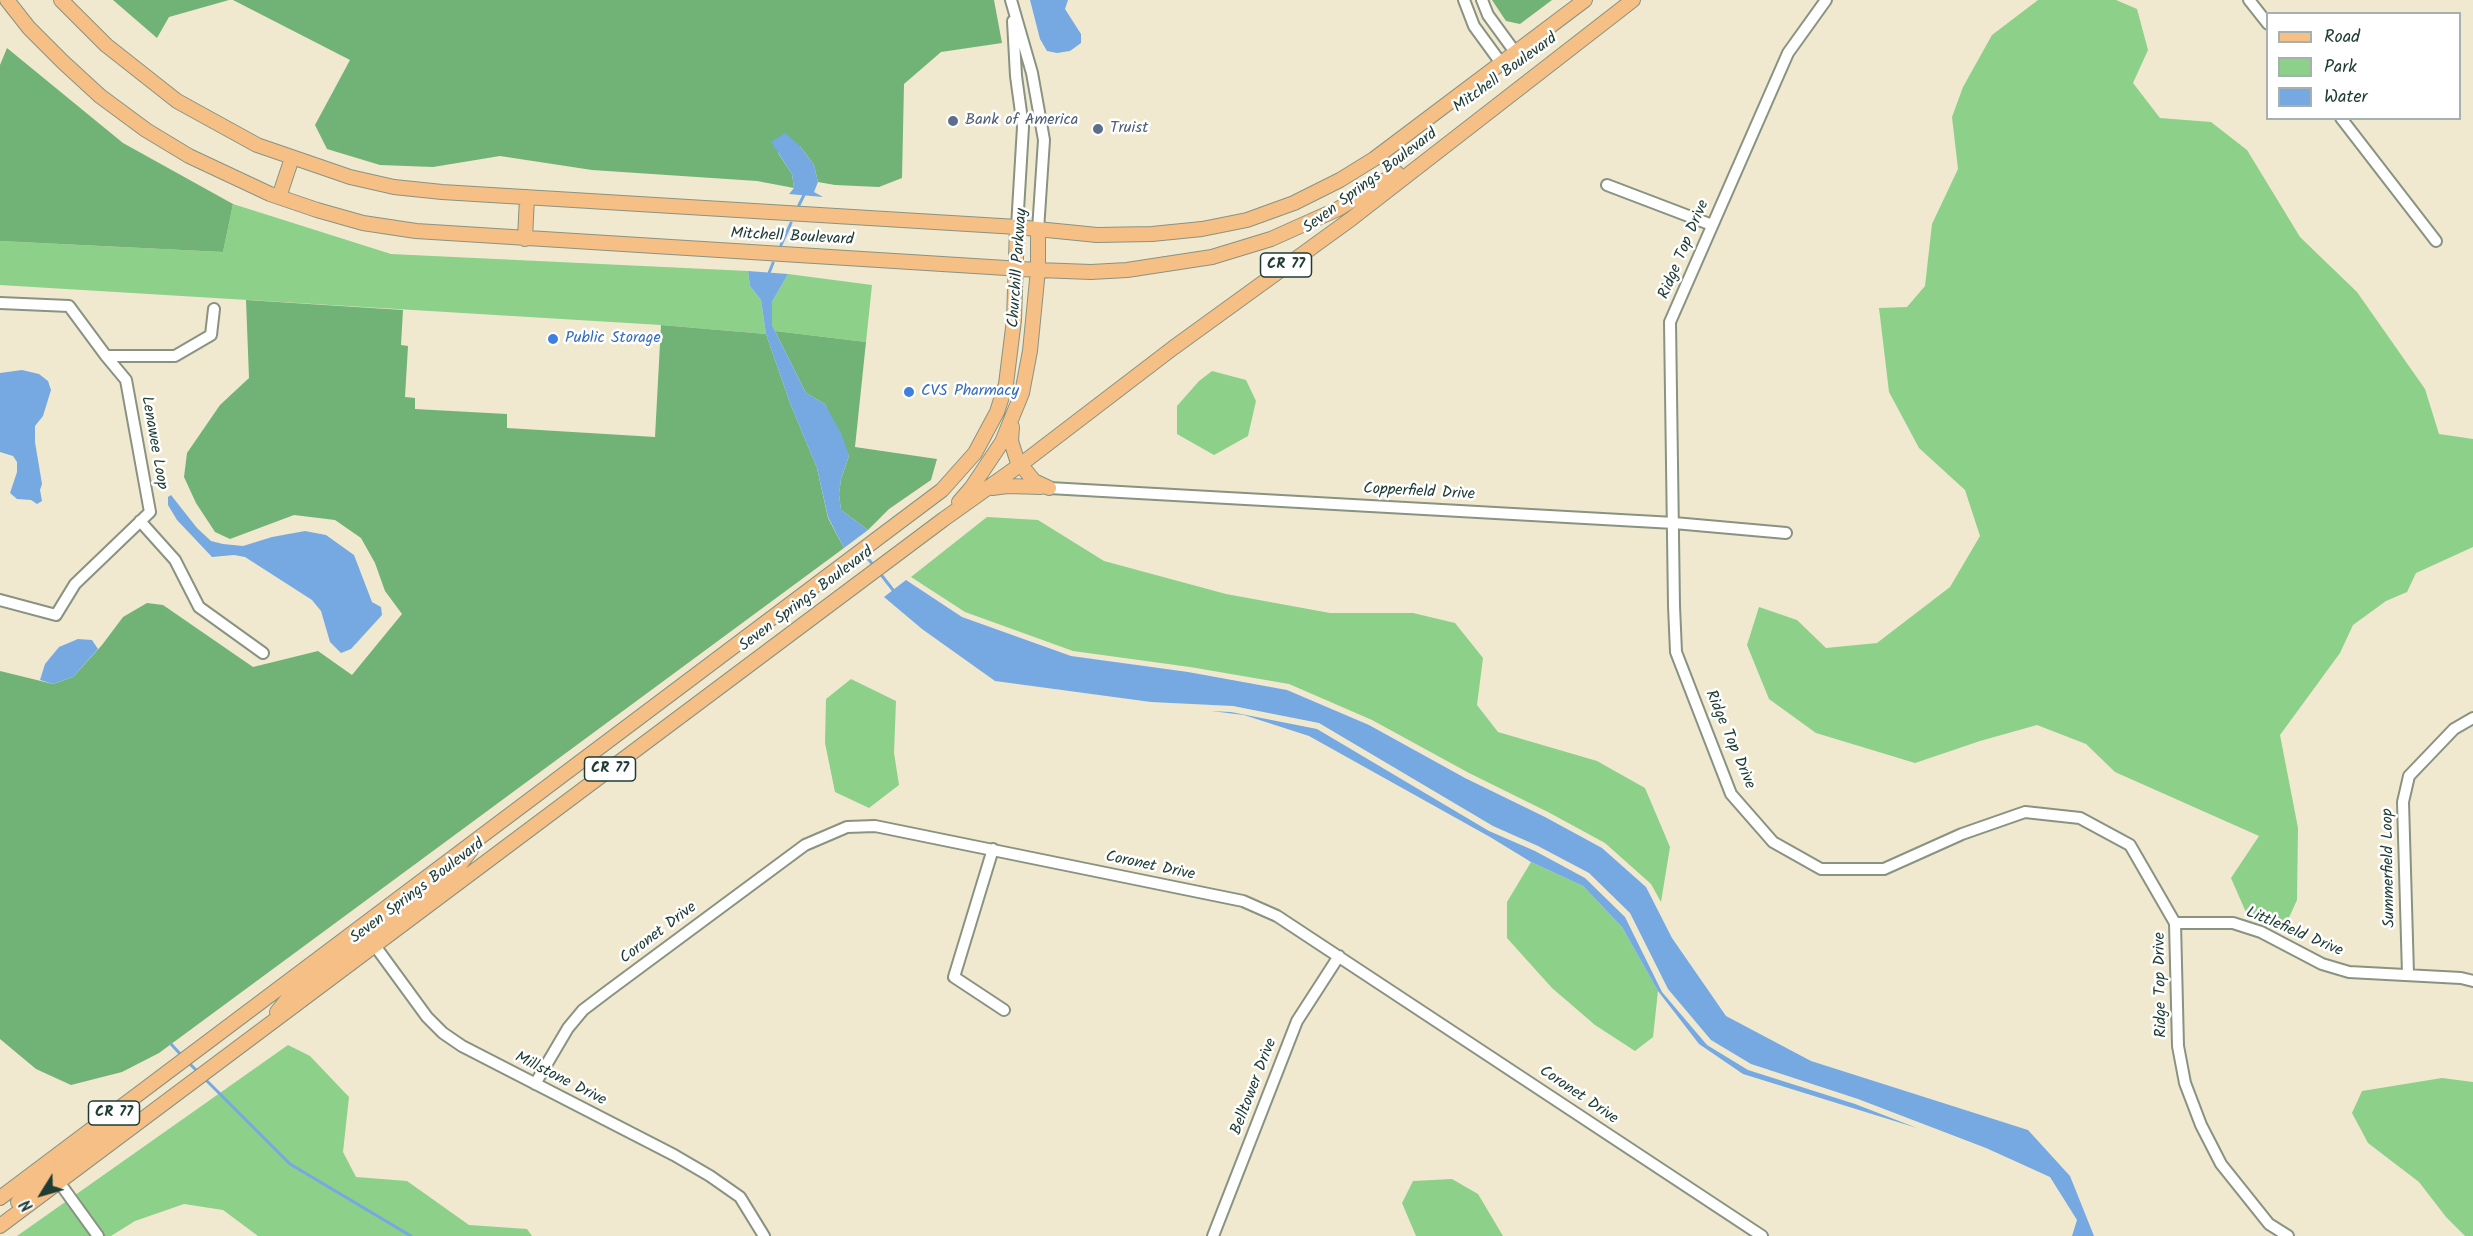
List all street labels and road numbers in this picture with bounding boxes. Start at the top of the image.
street label: Mitchell Boulevard [1450,30,1562,118]
street label: Seven Springs Boulevard [1300,125,1442,239]
street label: Ridge Top Drive [1656,198,1714,302]
street label: Churchill Parkway [1005,208,1033,328]
street label: Mitchell Boulevard [730,225,854,251]
road number: CR 77 [1260,253,1312,277]
street label: Lenawee Loop [135,395,171,491]
street label: Copperfield Drive [1363,480,1475,506]
street label: Seven Springs Boulevard [736,543,878,657]
street label: Ridge Top Drive [1700,688,1758,792]
road number: CR 77 [584,757,636,781]
street label: Summerfield Loop [2379,808,2401,928]
street label: Seven Springs Boulevard [347,835,489,949]
street label: Coronet Drive [1103,848,1197,886]
street label: Coronet Drive [617,899,701,969]
street label: Littlefield Drive [2243,904,2345,962]
street label: Ridge Top Drive [2151,932,2173,1038]
street label: Belltower Drive [1228,1036,1282,1138]
street label: Millstone Drive [511,1049,609,1111]
street label: Coronet Drive [1535,1063,1621,1129]
road number: CR 77 [88,1101,140,1125]

